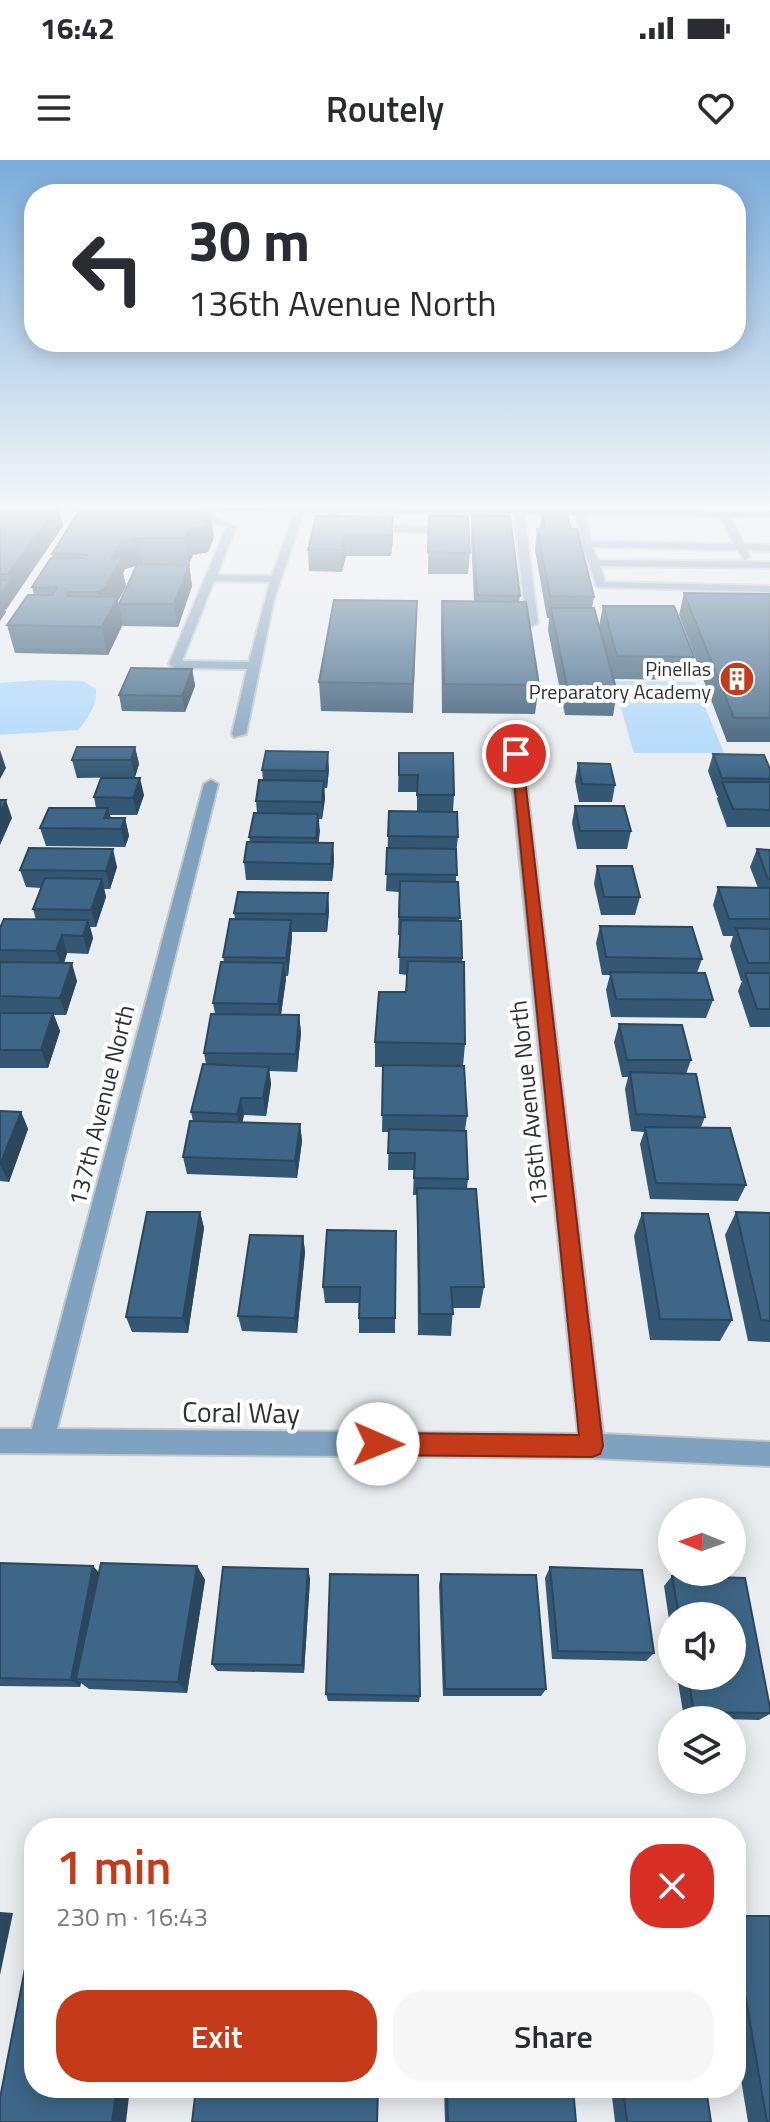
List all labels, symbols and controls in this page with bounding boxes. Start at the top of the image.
text: 16:42 [40,5,115,51]
text: Routely [326,81,444,136]
icon: menu [32,86,76,130]
icon: heart [694,86,738,130]
text: 30 m [188,198,310,283]
icon: left [56,216,160,320]
text: 136th Avenue North [188,275,496,330]
place label: Pinellas Preparatory Academy [529,653,711,707]
building icon: Pinellas Preparatory Academy [718,660,756,698]
pin [482,720,550,788]
icon: arrive [494,732,538,776]
street label: 136th Avenue North [499,999,557,1207]
street label: 137th Avenue North [59,1001,143,1209]
street label: Coral Way [182,1389,300,1435]
position arrow [336,1402,420,1486]
north arrow [658,1498,746,1586]
map controls [658,1498,746,1794]
button: sound [658,1602,746,1690]
button: layers [658,1706,746,1794]
text: 1 min [56,1830,171,1903]
button: close [630,1844,714,1928]
text: 230 m · 16:43 [56,1897,208,1936]
button: Exit [56,1990,377,2082]
button: Share [393,1990,714,2082]

